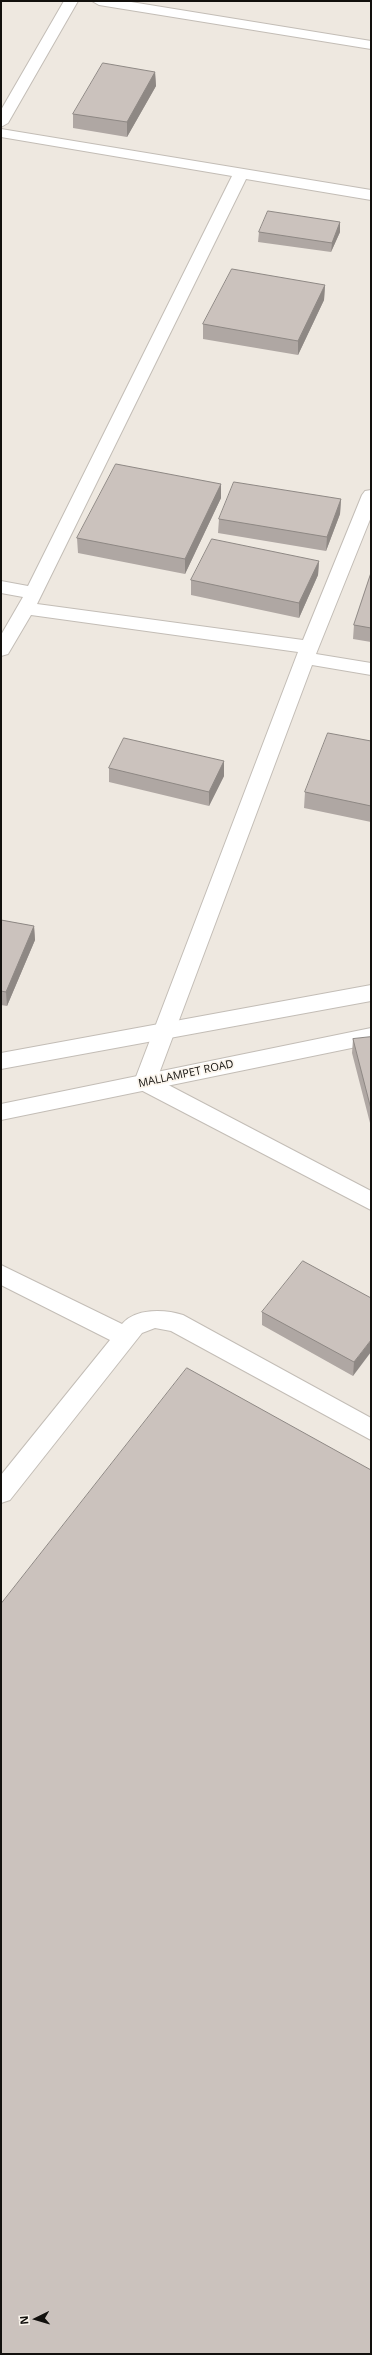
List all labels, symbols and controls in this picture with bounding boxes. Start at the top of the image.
street label: MALLAMPET ROAD [137,1057,235,1091]
north arrow [16,2299,56,2339]
text: N [16,2315,31,2325]

